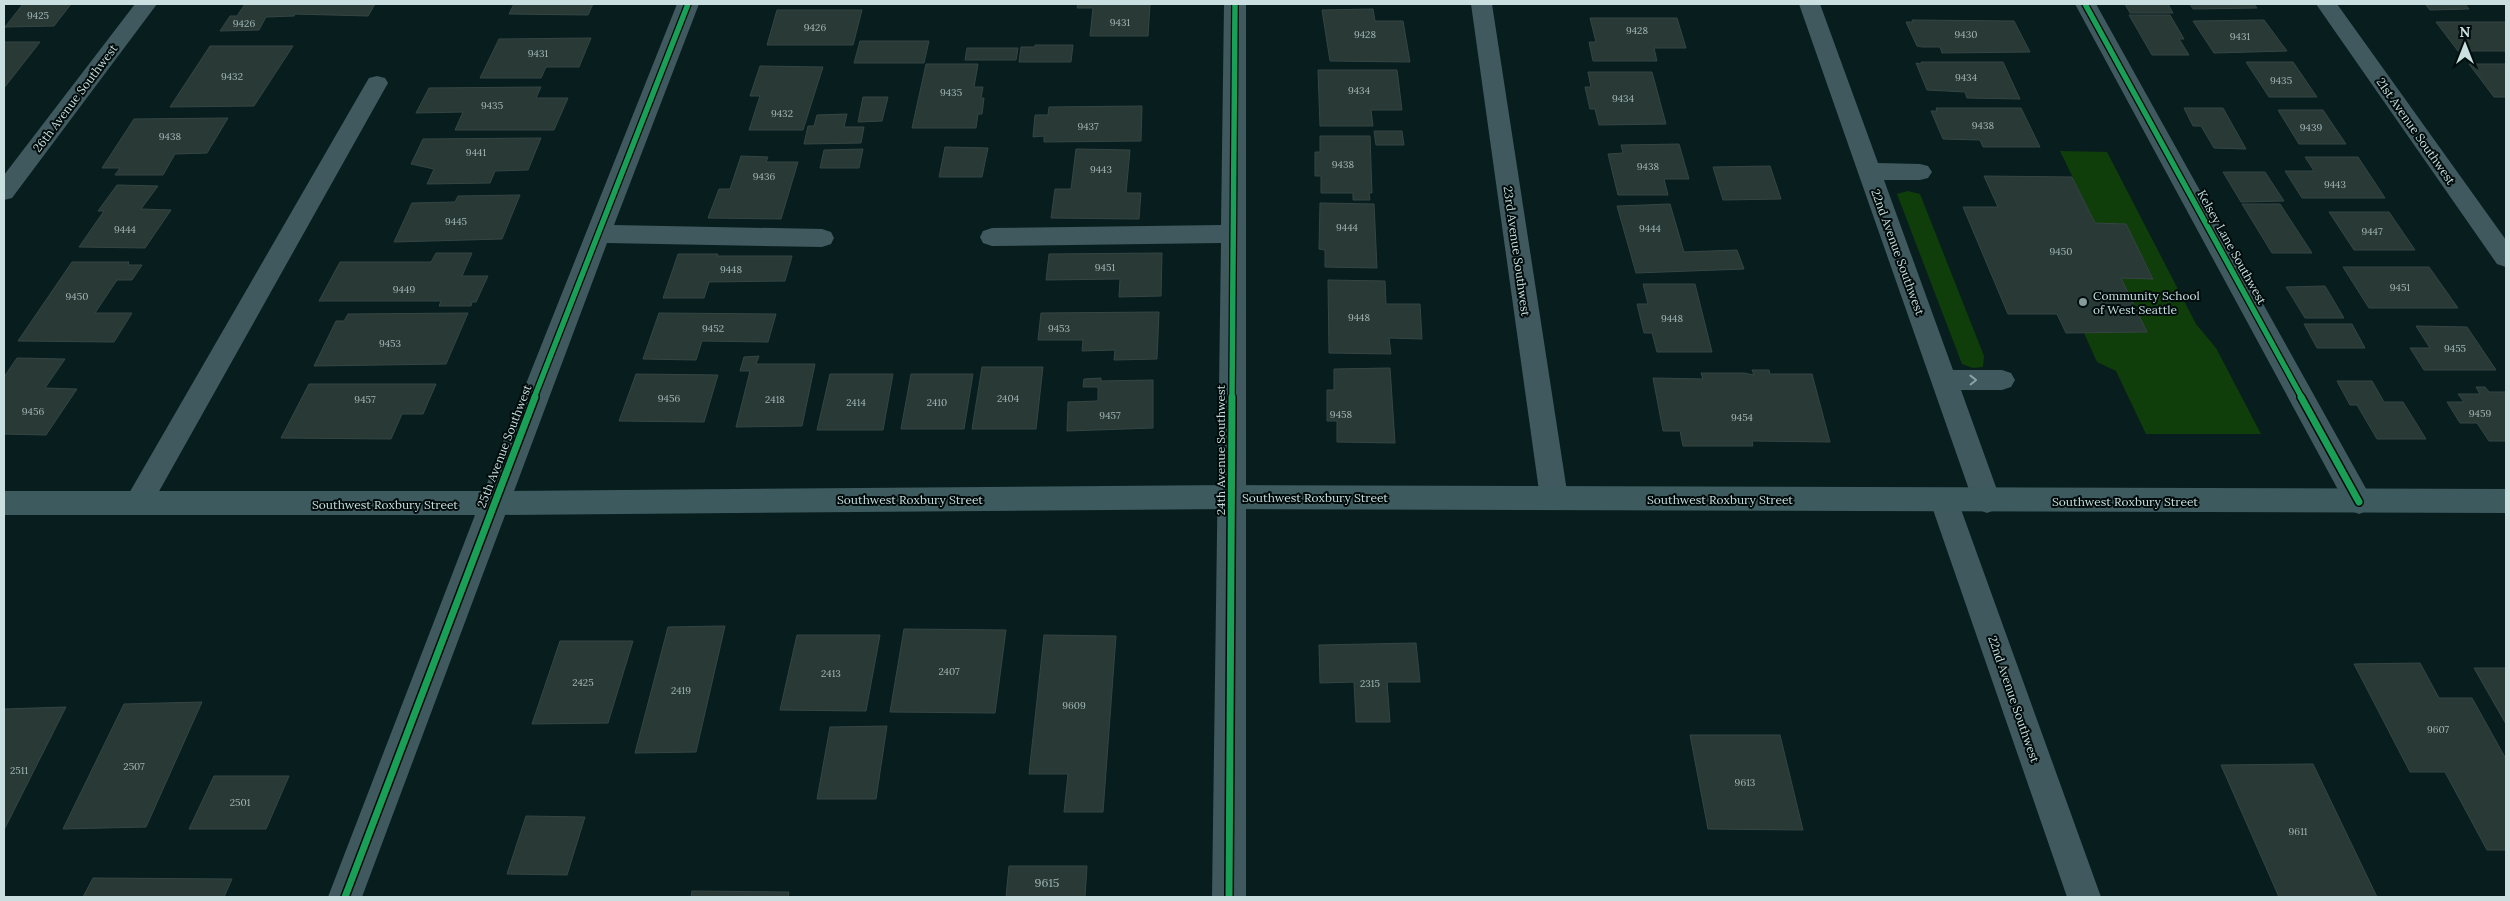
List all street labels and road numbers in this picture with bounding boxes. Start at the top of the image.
street label: 26th Avenue Southwest [30,41,121,155]
street label: 21st Avenue Southwest [2373,75,2459,188]
street label: 23rd Avenue Southwest [1500,185,1534,317]
street label: 22nd Avenue Southwest [1868,187,1928,318]
street label: Kelsey Lane Southwest [2194,187,2270,307]
street label: 25th Avenue Southwest [474,382,535,510]
street label: 24th Avenue Southwest [1213,384,1228,515]
street label: Southwest Roxbury Street [1242,490,1388,505]
street label: Southwest Roxbury Street [837,492,983,507]
street label: Southwest Roxbury Street [1647,492,1793,507]
street label: Southwest Roxbury Street [2052,494,2198,509]
street label: Southwest Roxbury Street [312,497,458,512]
street label: 22nd Avenue Southwest [1985,634,2043,765]

